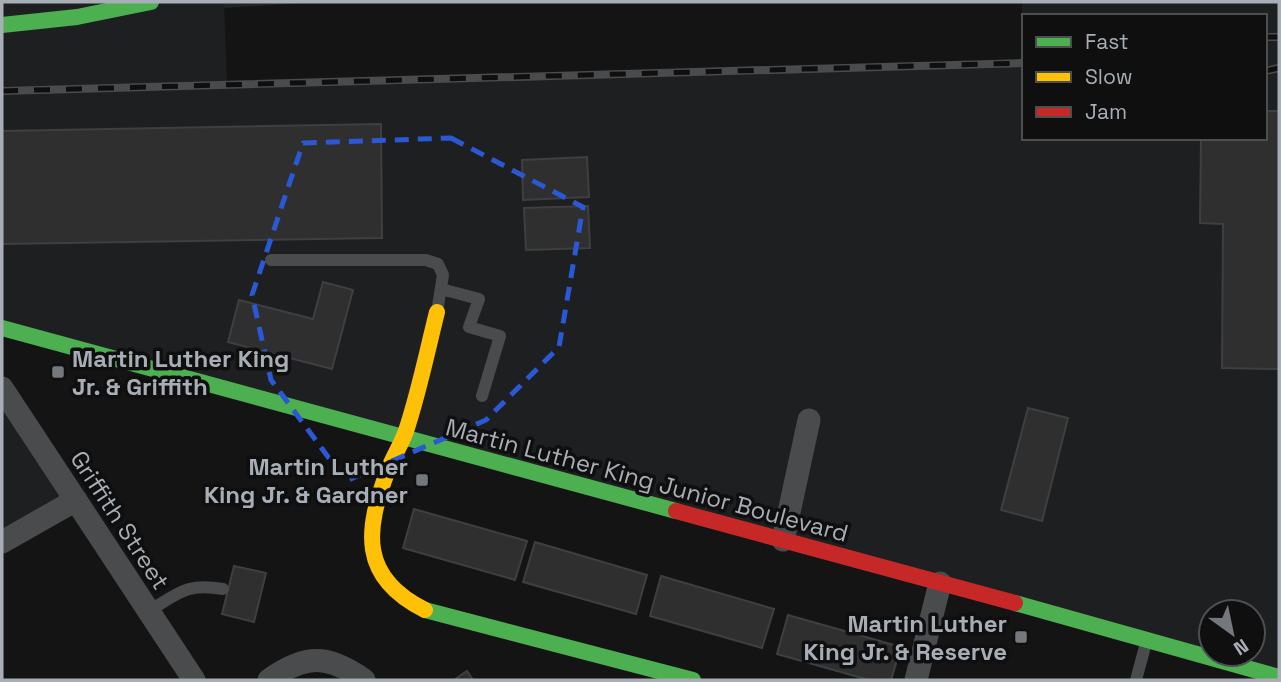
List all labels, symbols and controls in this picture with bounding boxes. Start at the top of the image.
legend [1022,14,1267,140]
text: Fast [1085,28,1129,55]
text: Slow [1085,63,1133,90]
text: Jam [1085,98,1127,125]
place label: Martin Luther King Jr. & Griffith [72,343,289,402]
marker: Martin Luther King Jr. & Griffith [50,364,66,380]
street label: Martin Luther King Junior Boulevard [442,411,852,549]
street label: Griffith Street [64,445,176,595]
place label: Martin Luther King Jr. & Gardner [204,451,408,510]
marker: Martin Luther King Jr. & Gardner [414,472,430,488]
north arrow [1197,598,1267,668]
place label: Martin Luther King Jr. & Reserve [804,608,1007,667]
marker: Martin Luther King Jr. & Reserve [1013,629,1029,645]
text: N [1229,633,1253,661]

